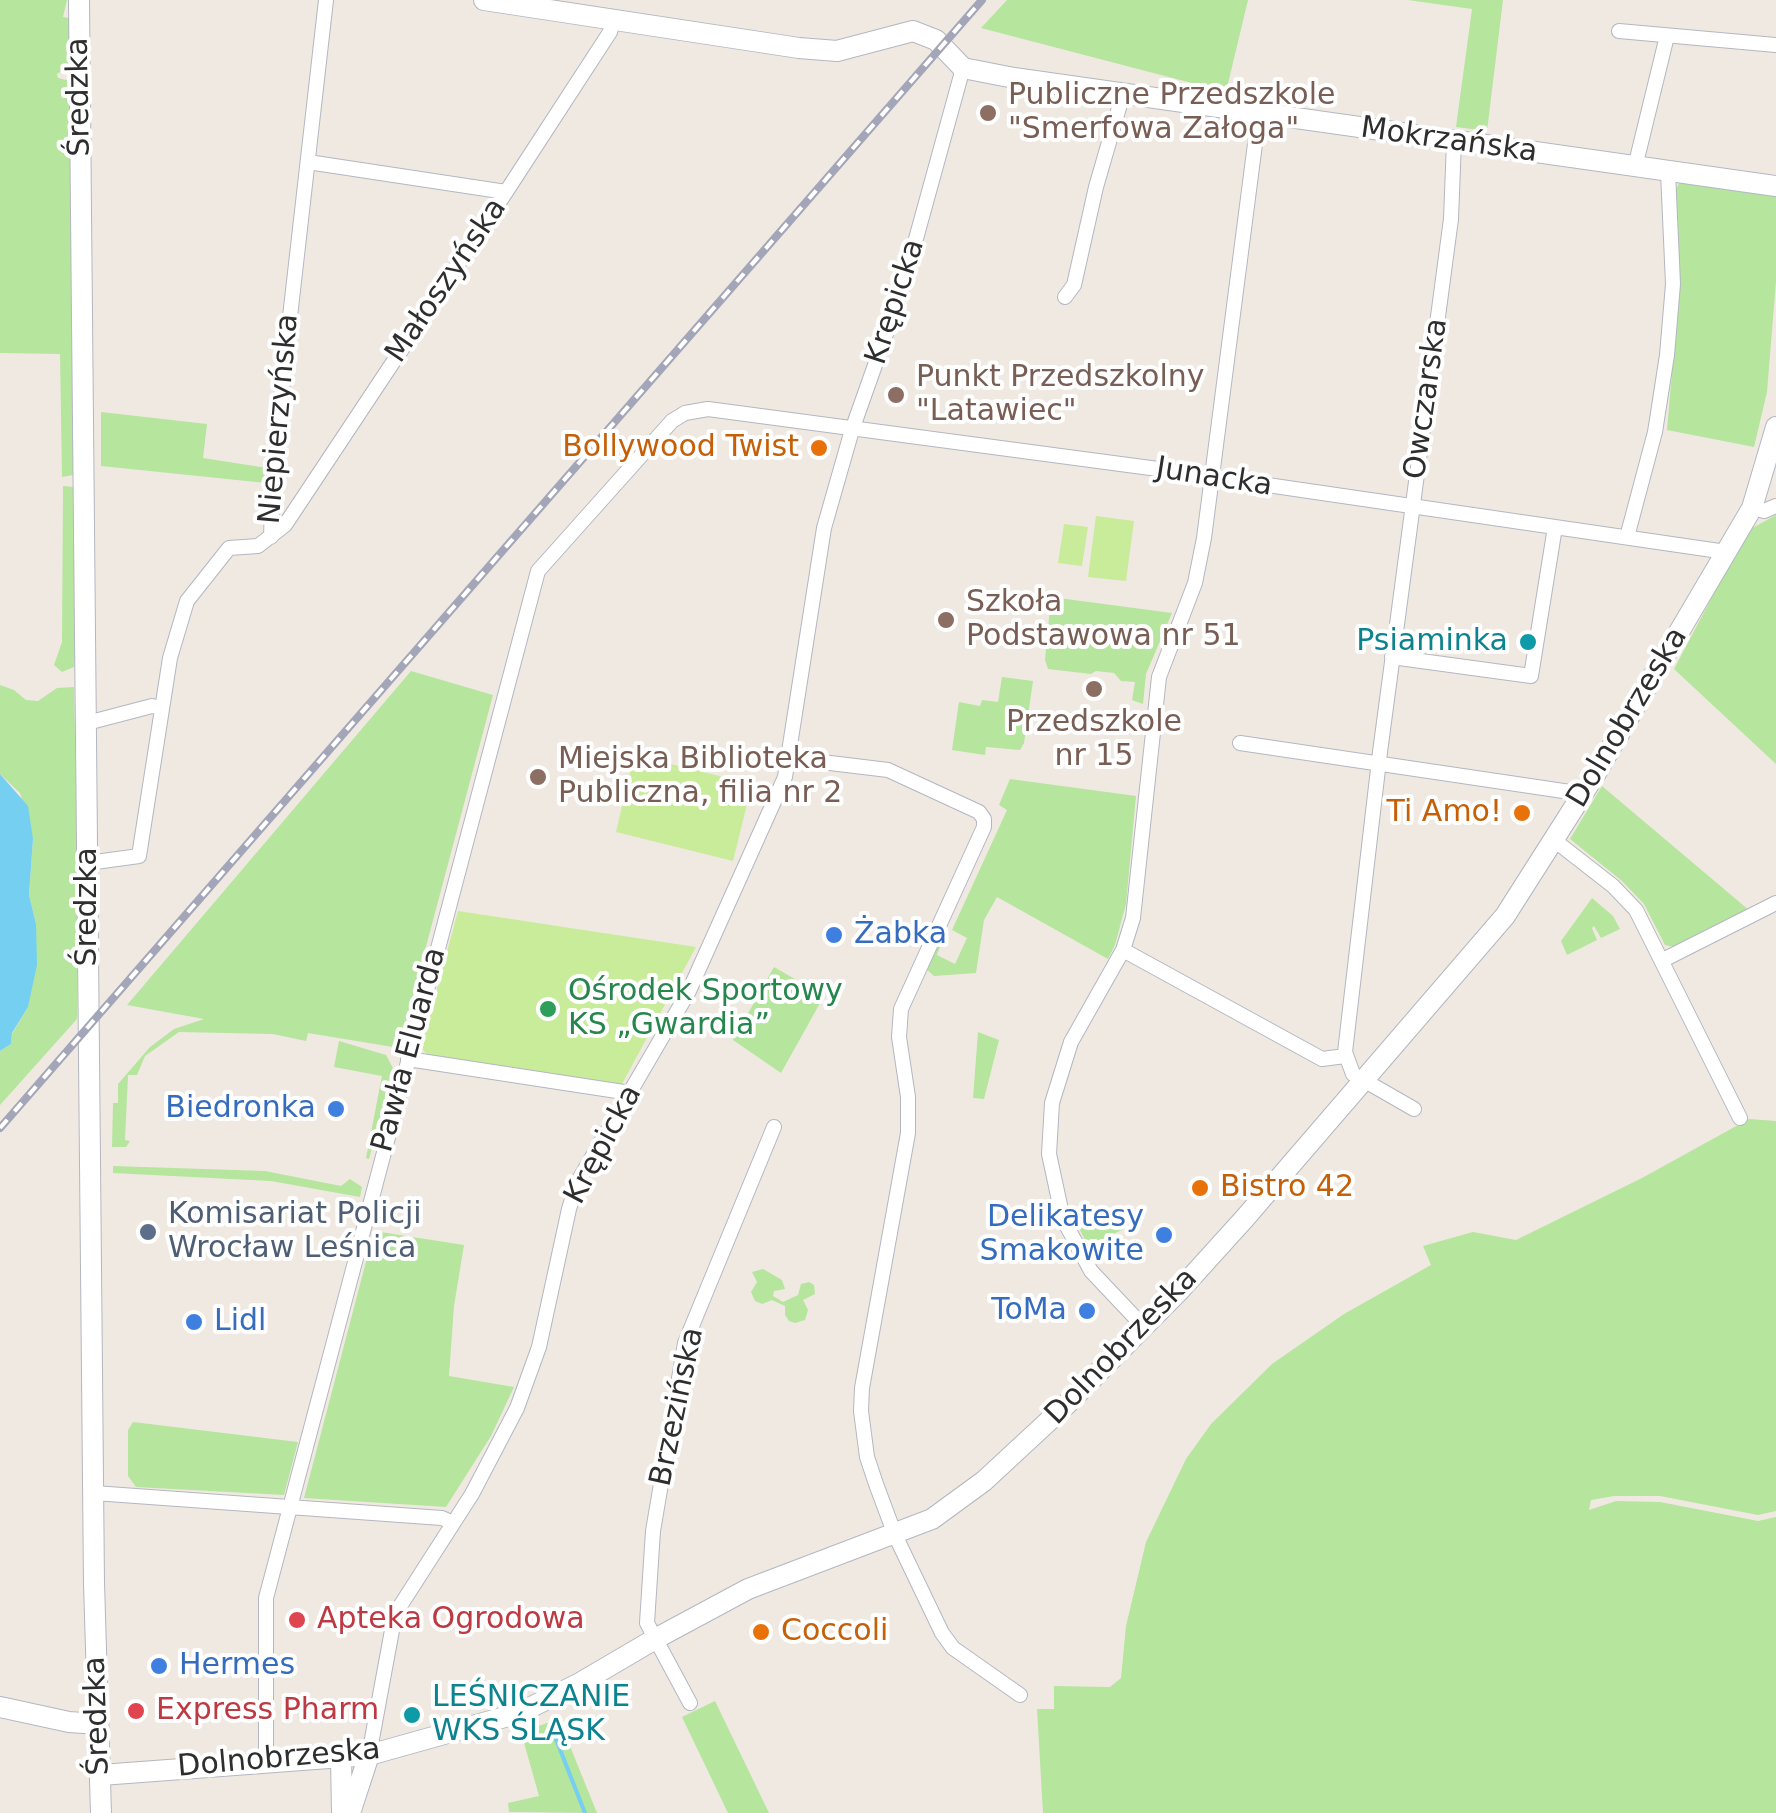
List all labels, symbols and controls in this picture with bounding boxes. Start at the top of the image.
street label: Średzka [61,37,99,157]
place label: Publiczne Przedszkole "Smerfowa Załoga" [1008,78,1336,148]
marker: Publiczne Przedszkole "Smerfowa Załoga" [977,102,999,124]
street label: Mokrzańska [1358,111,1540,171]
street label: Małoszyńska [379,192,515,370]
street label: Krępicka [859,235,933,369]
street label: Niepierzyńska [253,312,307,526]
street label: Owczarska [1398,316,1456,482]
place label: Punkt Przedszkolny "Latawiec" [916,360,1205,430]
marker: Punkt Przedszkolny "Latawiec" [885,384,907,406]
place label: Bollywood Twist [562,430,799,466]
marker: Bollywood Twist [808,437,830,459]
street label: Junacka [1153,451,1275,505]
place label: Szkoła Podstawowa nr 51 [966,585,1241,656]
marker: Szkoła Podstawowa nr 51 [935,609,957,631]
street label: Dolnobrzeska [1560,621,1696,815]
place label: Psiaminka [1356,624,1508,660]
marker: Psiaminka [1517,631,1539,653]
marker: Przedszkole nr 15 [1083,678,1105,700]
place label: Przedszkole nr 15 [1006,705,1182,776]
place label: Miejska Biblioteka Publiczna, filia nr 2 [558,742,842,812]
marker: Miejska Biblioteka Publiczna, filia nr 2 [527,766,549,788]
place label: Ti Amo! [1387,795,1502,831]
marker: Ti Amo! [1511,802,1533,824]
street label: Średzka [70,847,106,967]
place label: Żabka [854,917,947,953]
marker: Żabka [823,924,845,946]
street label: Pawła Eluarda [365,944,455,1156]
place label: Ośrodek Sportowy KS „Gwardia” [568,974,843,1044]
marker: Ośrodek Sportowy KS „Gwardia” [537,998,559,1020]
street label: Krępicka [558,1079,650,1211]
place label: Biedronka [165,1091,316,1127]
marker: Biedronka [325,1098,347,1120]
place label: Bistro 42 [1220,1170,1354,1206]
marker: Bistro 42 [1189,1177,1211,1199]
place label: Komisariat Policji Wrocław Leśnica [168,1197,422,1268]
place label: Delikatesy Smakowite [980,1200,1144,1270]
marker: Komisariat Policji Wrocław Leśnica [137,1221,159,1243]
marker: Delikatesy Smakowite [1153,1224,1175,1246]
street label: Dolnobrzeska [1038,1261,1206,1433]
place label: ToMa [991,1293,1067,1329]
marker: ToMa [1076,1300,1098,1322]
place label: Lidl [214,1304,266,1340]
marker: Lidl [183,1311,205,1333]
street label: Brzezińska [644,1324,712,1490]
place label: Apteka Ogrodowa [317,1602,585,1638]
marker: Apteka Ogrodowa [286,1609,308,1631]
place label: Coccoli [781,1614,888,1650]
marker: Coccoli [750,1621,772,1643]
place label: Hermes [179,1648,295,1684]
marker: Hermes [148,1655,170,1677]
street label: Średzka [78,1656,118,1776]
place label: LEŚNICZANIE WKS ŚLĄSK [432,1680,630,1750]
place label: Express Pharm [156,1693,379,1729]
marker: Express Pharm [125,1700,147,1722]
marker: LEŚNICZANIE WKS ŚLĄSK [401,1704,423,1726]
street label: Dolnobrzeska [176,1732,382,1786]

